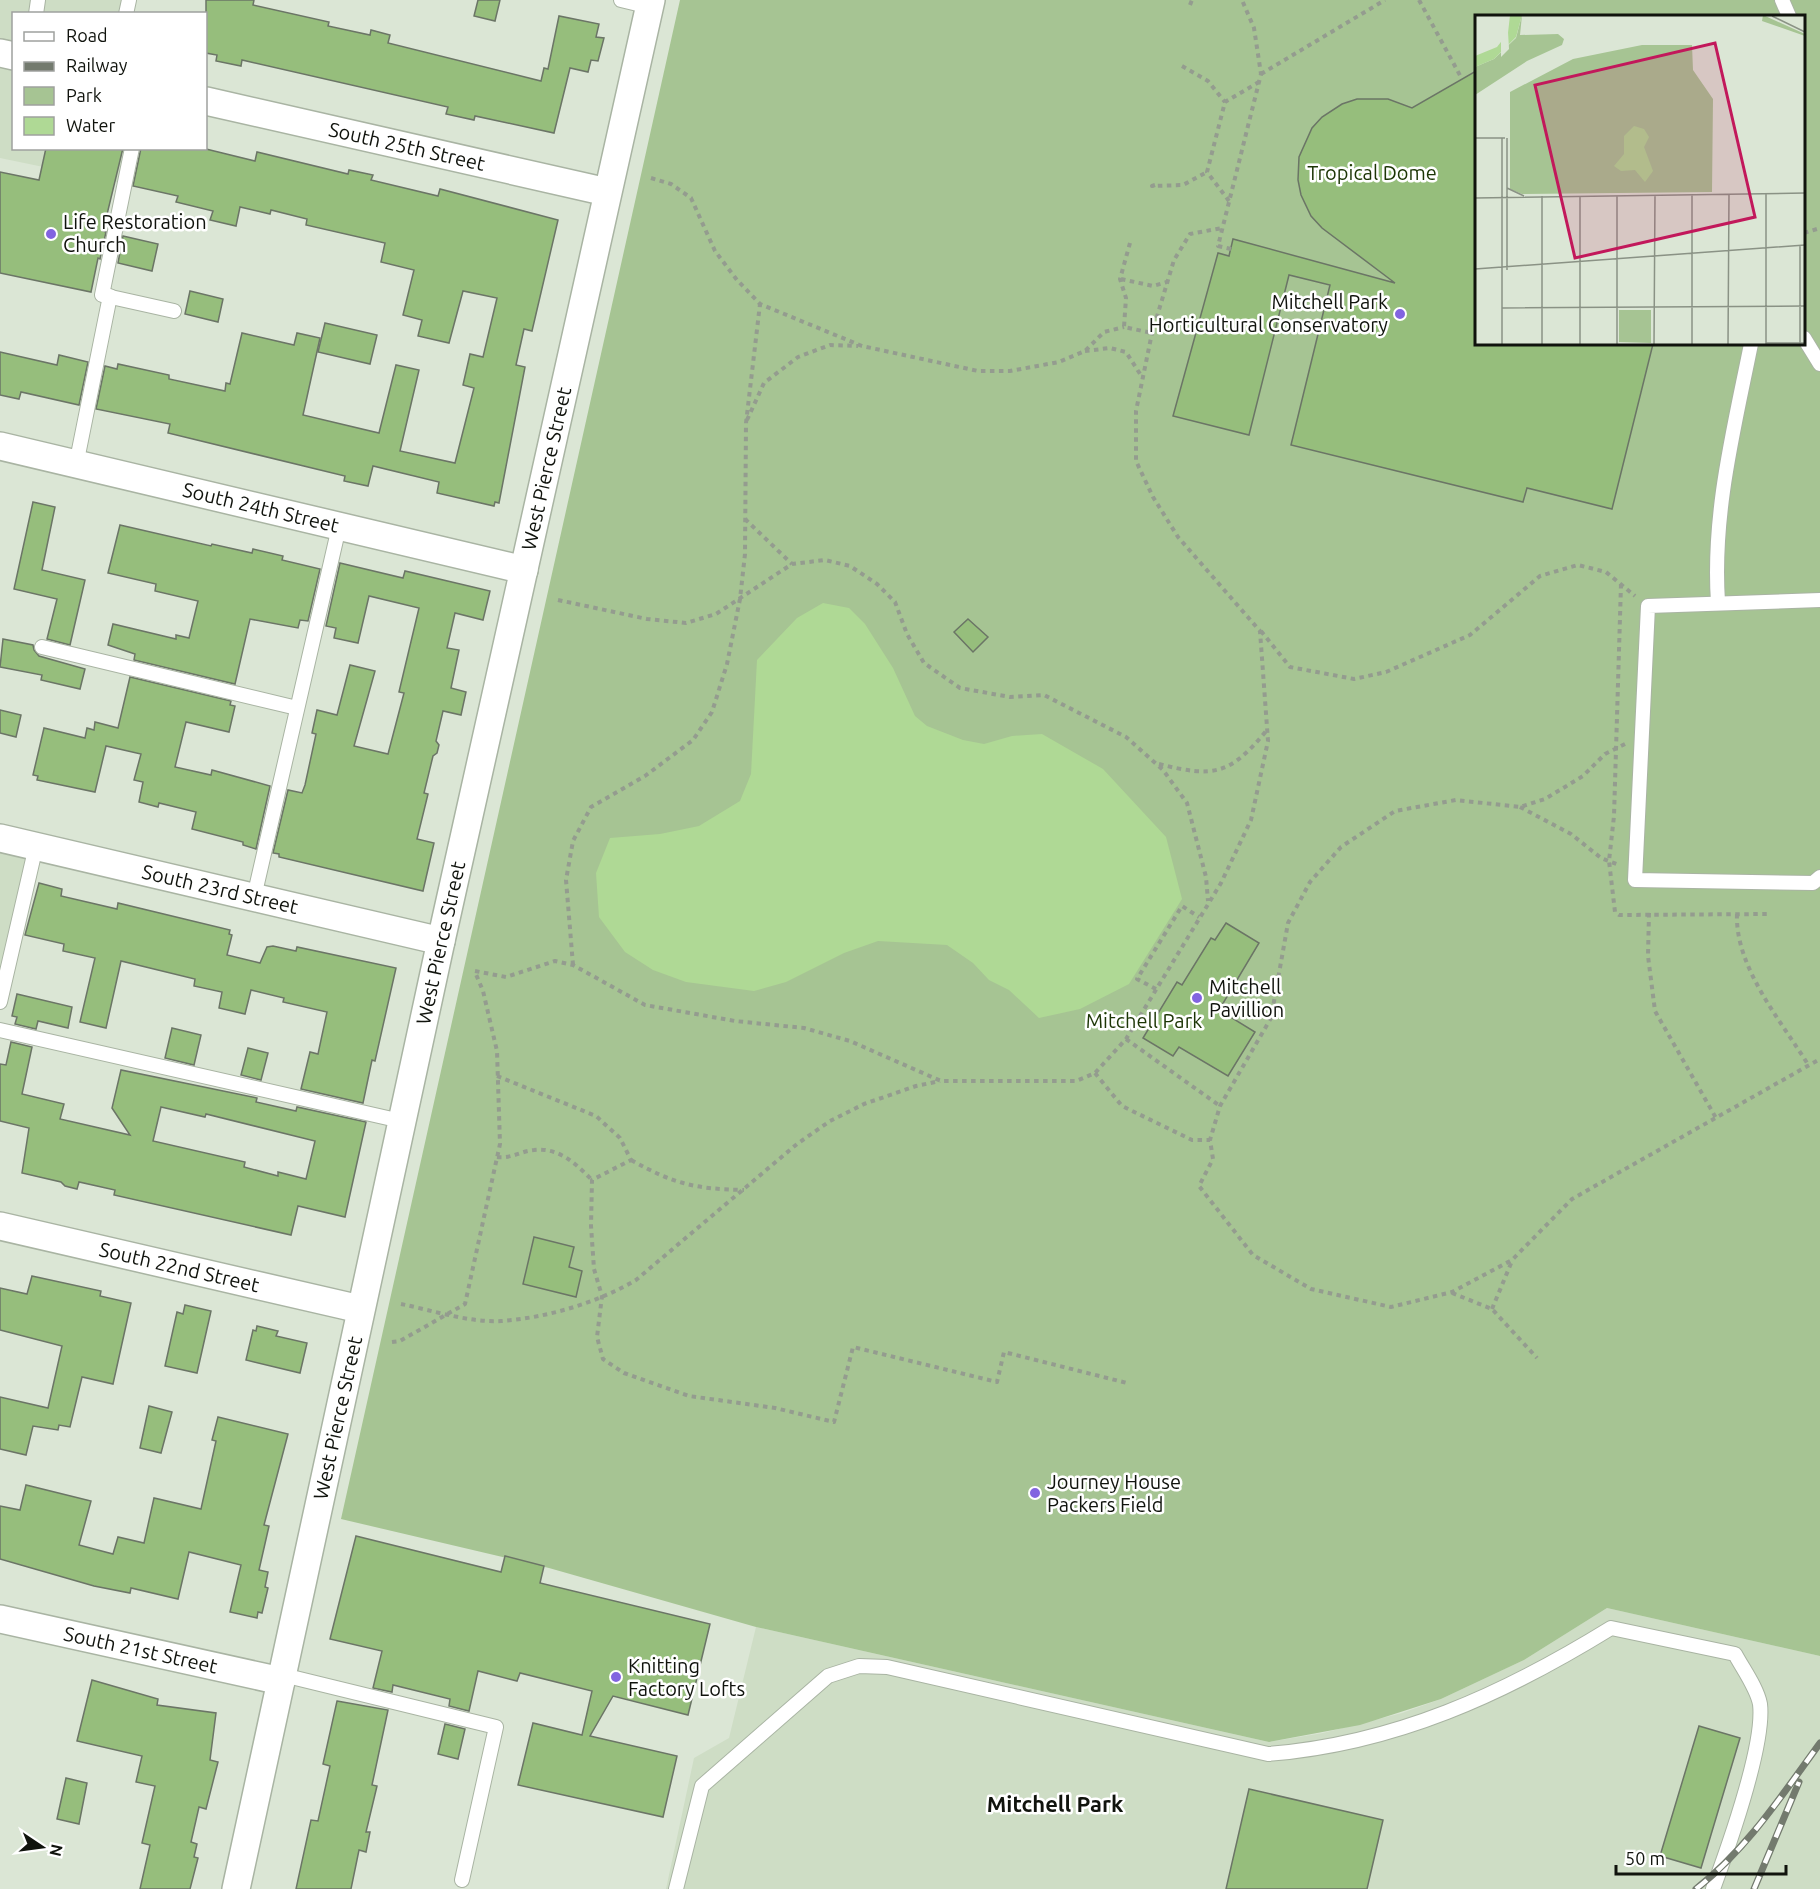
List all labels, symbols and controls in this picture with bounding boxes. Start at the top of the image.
legend [12,12,207,150]
inset map [1475,15,1805,345]
text: Road [66,25,108,45]
text: Railway [66,55,128,75]
text: Park [66,85,102,105]
text: Water [66,115,116,135]
street label: South 25th Street [327,117,488,175]
park label: Tropical Dome [1307,161,1437,184]
place label: Life Restoration Church [63,210,207,256]
marker: Life Restoration Church [44,227,58,241]
place label: Mitchell Park Horticultural Conservatory [1149,290,1388,336]
marker: Mitchell Park Horticultural Conservatory [1393,307,1407,321]
street label: West Pierce Street [517,384,575,552]
street label: South 24th Street [180,478,341,537]
street label: West Pierce Street [411,859,469,1027]
street label: South 23rd Street [140,860,301,918]
place label: Mitchell Pavillion [1209,975,1284,1021]
marker: Mitchell Pavillion [1190,991,1204,1005]
park label: Mitchell Park [1086,1009,1202,1032]
street label: South 22nd Street [97,1237,262,1296]
street label: West Pierce Street [309,1334,366,1502]
place label: Journey House Packers Field [1047,1470,1181,1516]
marker: Journey House Packers Field [1028,1486,1042,1500]
street label: South 21st Street [62,1621,220,1678]
place label: Knitting Factory Lofts [628,1654,745,1700]
marker: Knitting Factory Lofts [609,1670,623,1684]
district label: Mitchell Park [987,1791,1124,1816]
north arrow [12,1817,72,1877]
scale bar [1616,1838,1786,1876]
text: N [47,1843,67,1858]
text: 50 m [1625,1848,1665,1868]

